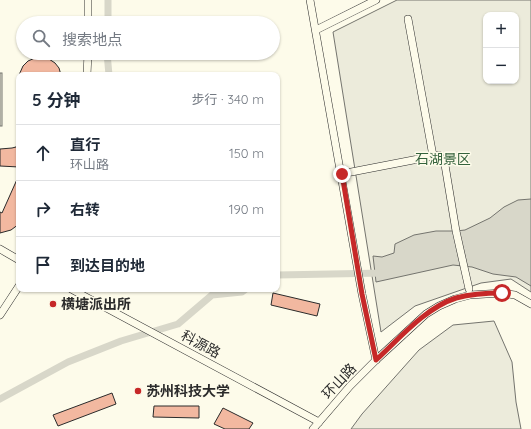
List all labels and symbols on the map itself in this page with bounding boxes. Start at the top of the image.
park label: 石湖景区 [415,150,471,168]
route end [333,165,351,183]
route start [493,284,511,302]
place label: 横塘派出所 [61,295,131,313]
marker: 横塘派出所 [48,299,58,309]
street label: 科源路 [178,326,224,362]
street label: 环山路 [318,360,360,402]
place label: 苏州科技大学 [146,382,230,400]
marker: 苏州科技大学 [133,386,143,396]

